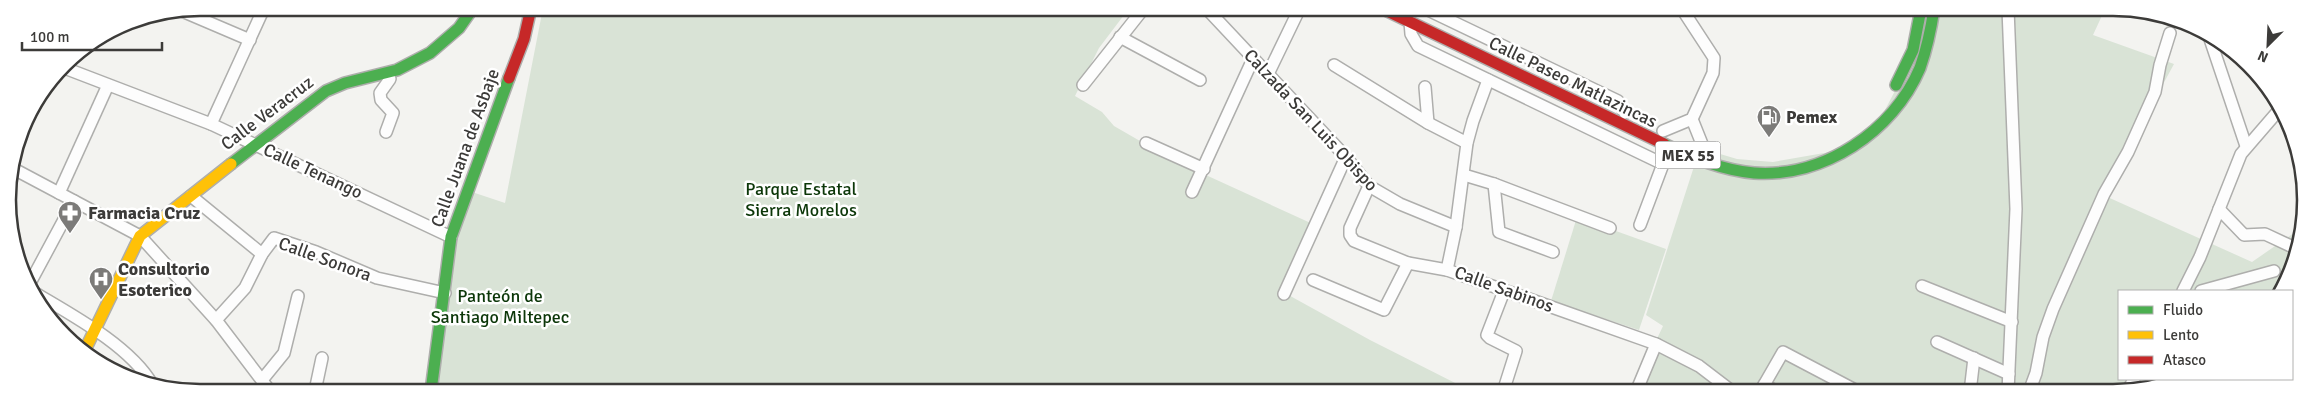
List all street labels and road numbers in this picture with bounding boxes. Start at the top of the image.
street label: Calle Paseo Matlazincas [1485,32,1661,132]
street label: Calzada San Luis Obispo [1239,44,1383,196]
street label: Calle Juana de Asbaje [426,66,504,230]
street label: Calle Veracruz [216,71,318,155]
street label: Calle Tenango [260,138,366,204]
road number: MEX 55 [1656,142,1720,168]
street label: Calle Sonora [276,232,374,286]
street label: Calle Sabinos [1452,261,1557,317]

